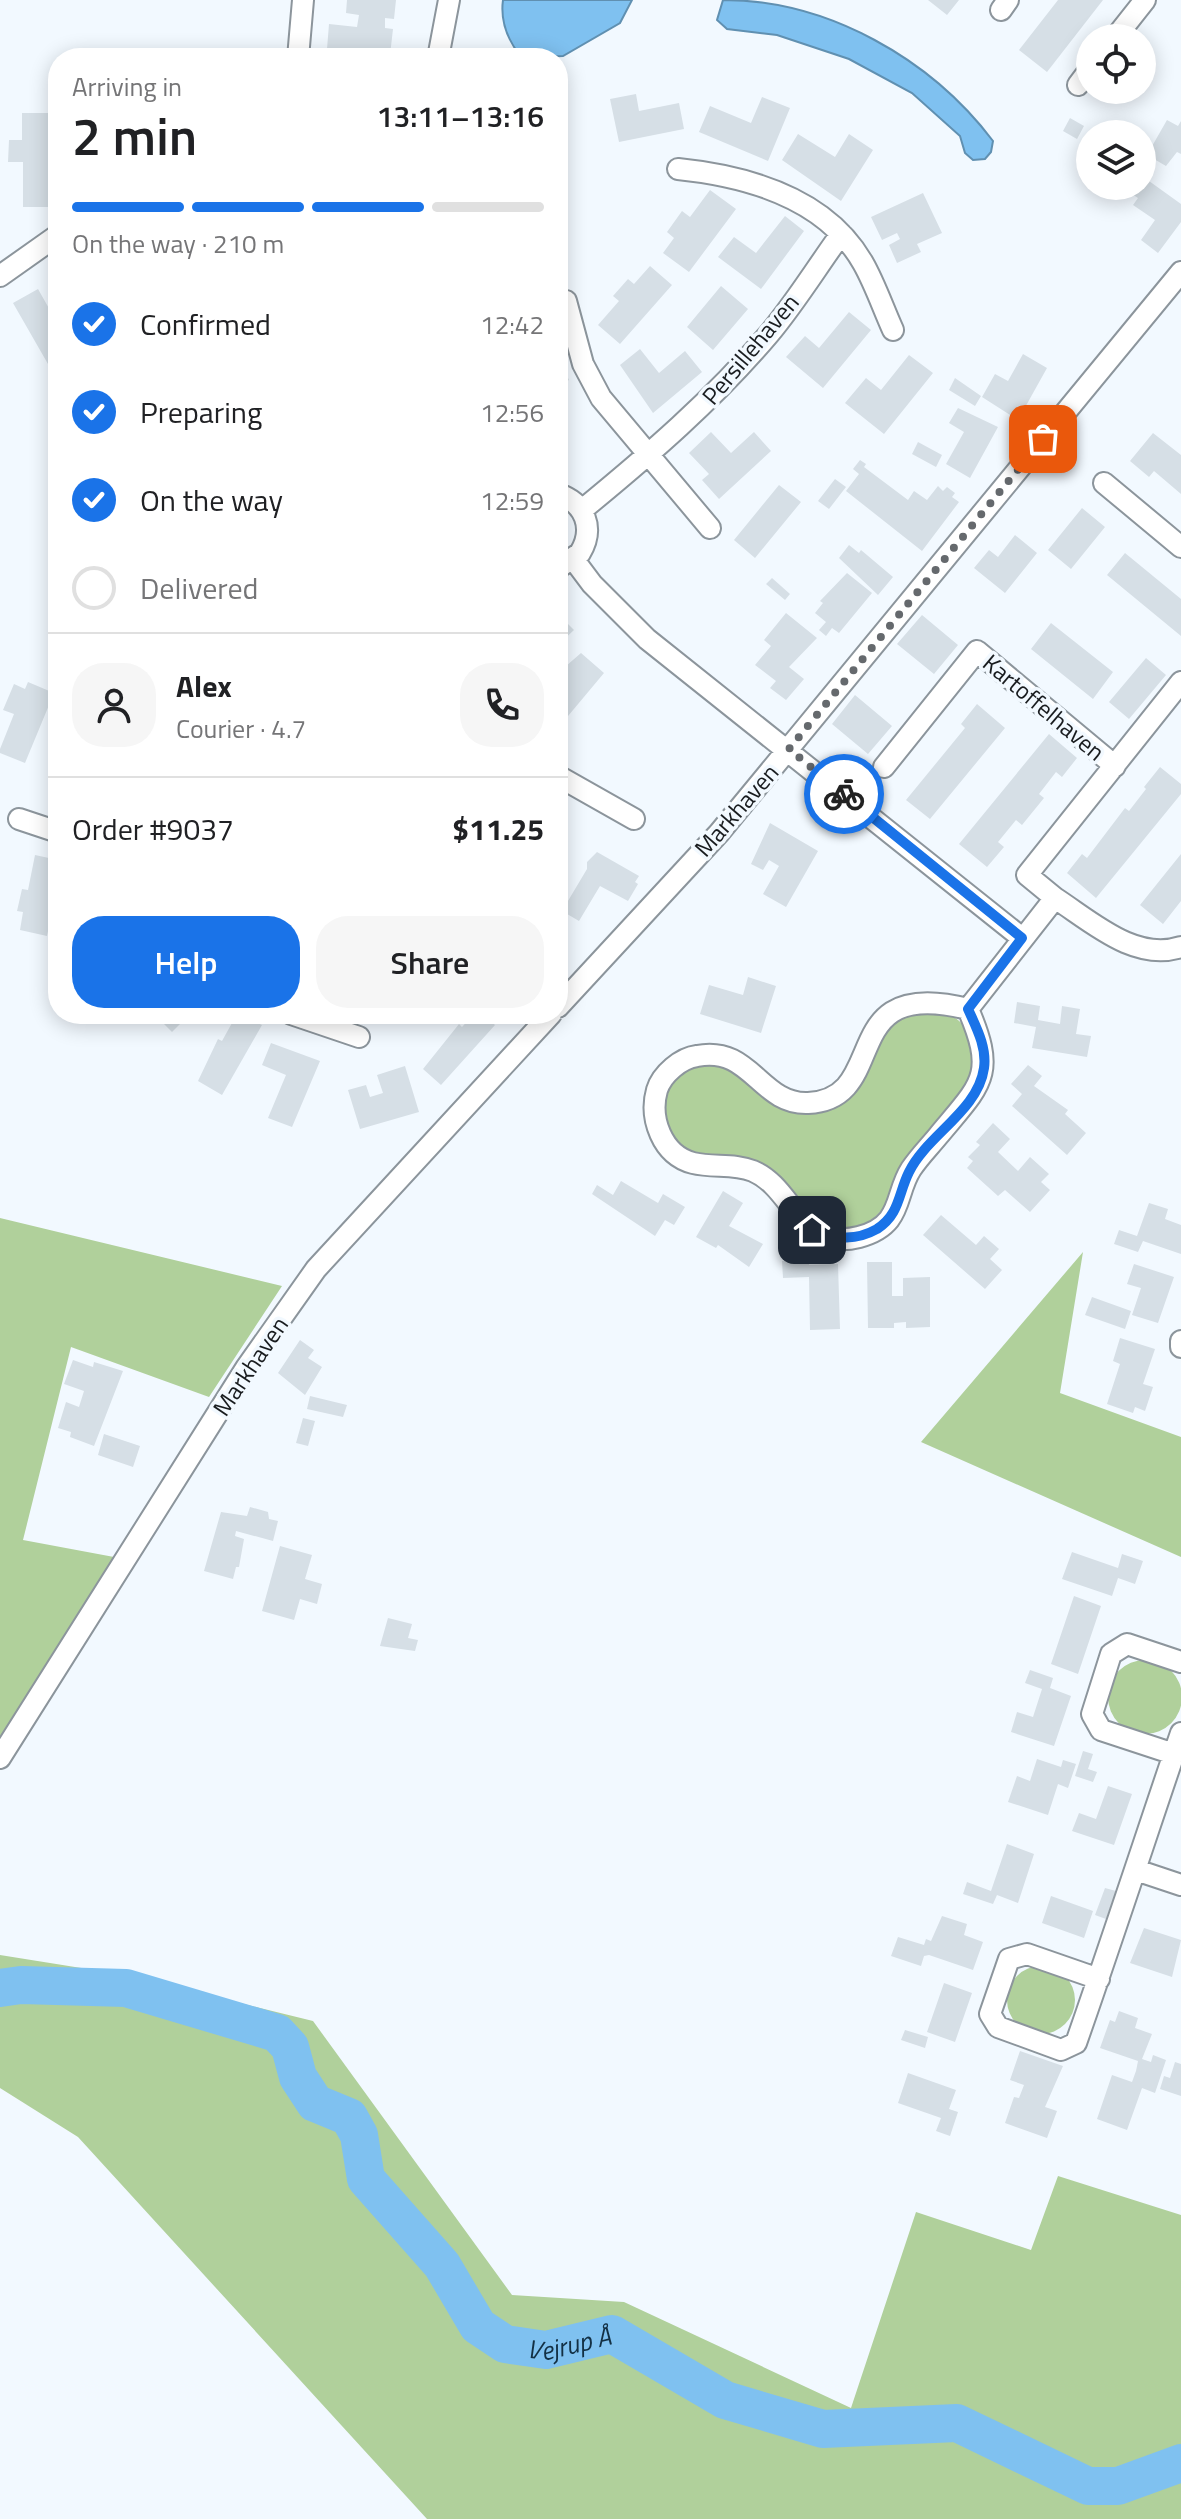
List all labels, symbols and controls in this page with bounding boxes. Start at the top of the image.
map controls [1076,24,1156,200]
button: locate [1076,24,1156,104]
text: Arriving in [72,67,182,106]
text: 13:11–13:16 [377,93,544,139]
text: 2 min [72,96,197,175]
button: layers [1076,120,1156,200]
text: On the way · 210 m [72,224,284,263]
street label: Persillehaven [693,286,807,412]
text: Confirmed [140,301,271,347]
icon: check [72,302,116,346]
text: 12:42 [480,305,544,344]
text: Preparing [140,389,262,435]
icon: check [72,390,116,434]
text: 12:56 [480,393,544,432]
pin [1009,405,1077,473]
icon: bag [1021,417,1065,461]
text: On the way [140,477,283,523]
icon: check [72,478,116,522]
text: 12:59 [480,481,544,520]
text: Delivered [140,565,258,611]
street label: Kartoffelhaven [975,645,1113,769]
button: person [72,663,156,747]
text: Alex [176,663,232,709]
button: phone [460,663,544,747]
text: Courier · 4.7 [176,709,306,748]
courier [804,754,884,834]
street label: Markhaven [685,756,787,864]
icon: bike [822,772,866,816]
text: Order #9037 [72,806,234,852]
text: $11.25 [452,806,544,852]
button: Help [72,916,300,1008]
button: Share [316,916,544,1008]
pin [778,1196,846,1264]
icon: home [790,1208,834,1252]
street label: Markhaven [203,1309,297,1423]
water label: Vejrup Å [524,2315,615,2370]

